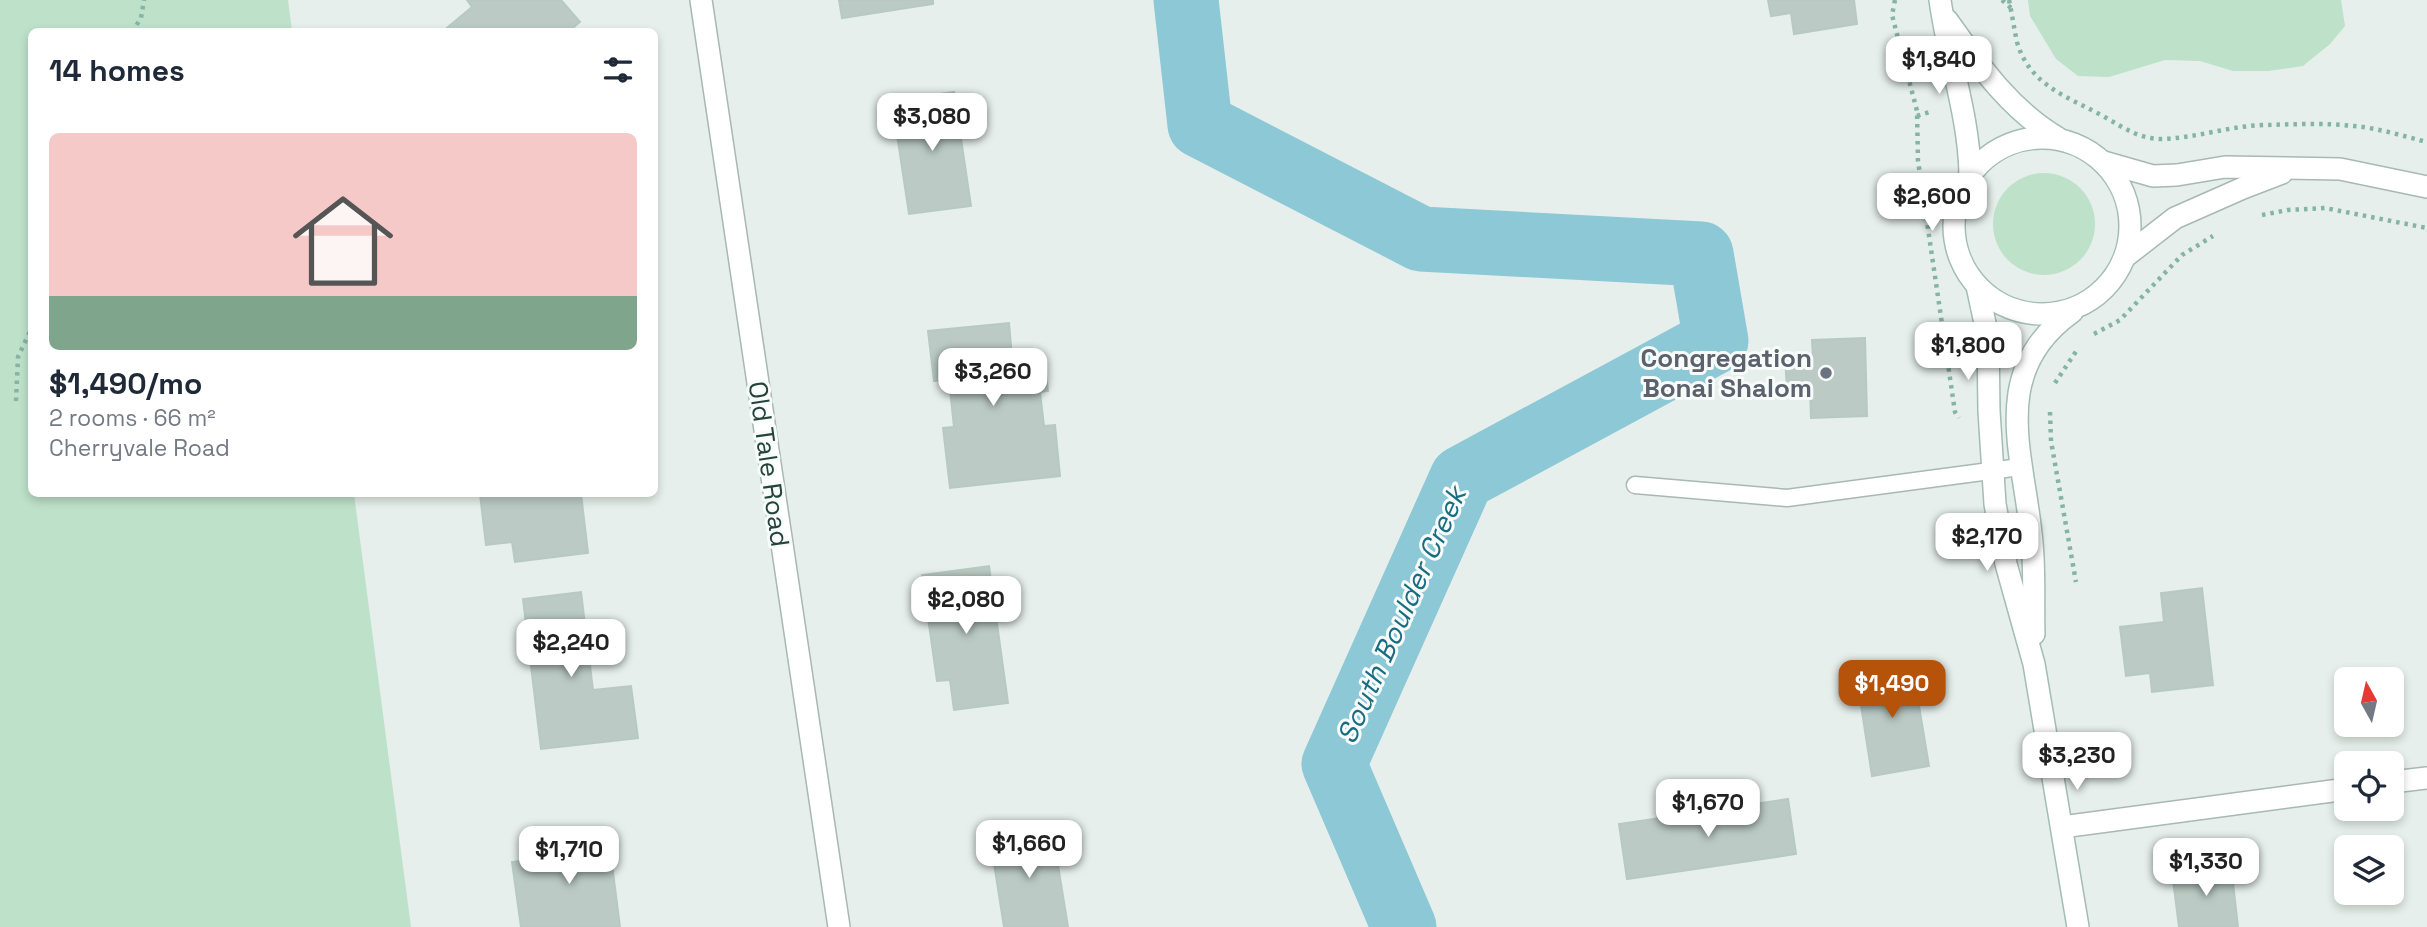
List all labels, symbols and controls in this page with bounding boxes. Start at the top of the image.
pin: $1,840 [1882,36,1996,96]
text: $1,840 [1902,44,1976,74]
text: 14 homes [49,51,185,90]
icon: filters [599,51,637,89]
pin: $3,080 [875,94,989,153]
text: $3,080 [893,101,971,131]
pin: $2,600 [1875,174,1989,233]
icon: home [280,178,406,304]
text: $2,600 [1893,181,1971,211]
pin: $1,800 [1911,322,2025,382]
text: $1,800 [1931,330,2005,360]
place label: Congregation Bonai Shalom [1641,341,1812,405]
pin: $3,260 [936,348,1050,408]
text: $3,260 [954,356,1032,386]
text: $1,490/mo [49,364,202,403]
marker: Congregation Bonai Shalom [1818,365,1834,381]
street label: Old Tale Road [741,379,797,549]
text: 2 rooms · 66 m² [49,403,216,433]
text: Cherryvale Road [49,433,230,463]
water label: South Boulder Creek [1328,478,1475,749]
pin: $2,170 [1930,514,2044,573]
text: $2,170 [1951,521,2023,551]
pin: $2,080 [909,576,1023,636]
text: $2,080 [927,584,1005,614]
pin: $2,240 [514,620,628,679]
text: $2,240 [532,627,610,657]
pin: $1,490 [1835,660,1949,720]
north arrow [2334,667,2404,737]
map controls [2334,667,2404,905]
text: $1,490 [1855,668,1929,698]
pin: $3,230 [2020,732,2134,792]
text: $3,230 [2038,740,2116,770]
button: locate [2334,751,2404,821]
pin: $1,670 [1651,780,1765,839]
text: $1,670 [1672,787,1744,817]
pin: $1,660 [972,820,1086,880]
pin: $1,710 [512,826,626,886]
text: $1,660 [992,828,1066,858]
text: $1,710 [535,834,603,864]
button: layers [2334,835,2404,905]
pin: $1,330 [2149,838,2263,898]
text: $1,330 [2169,846,2243,876]

